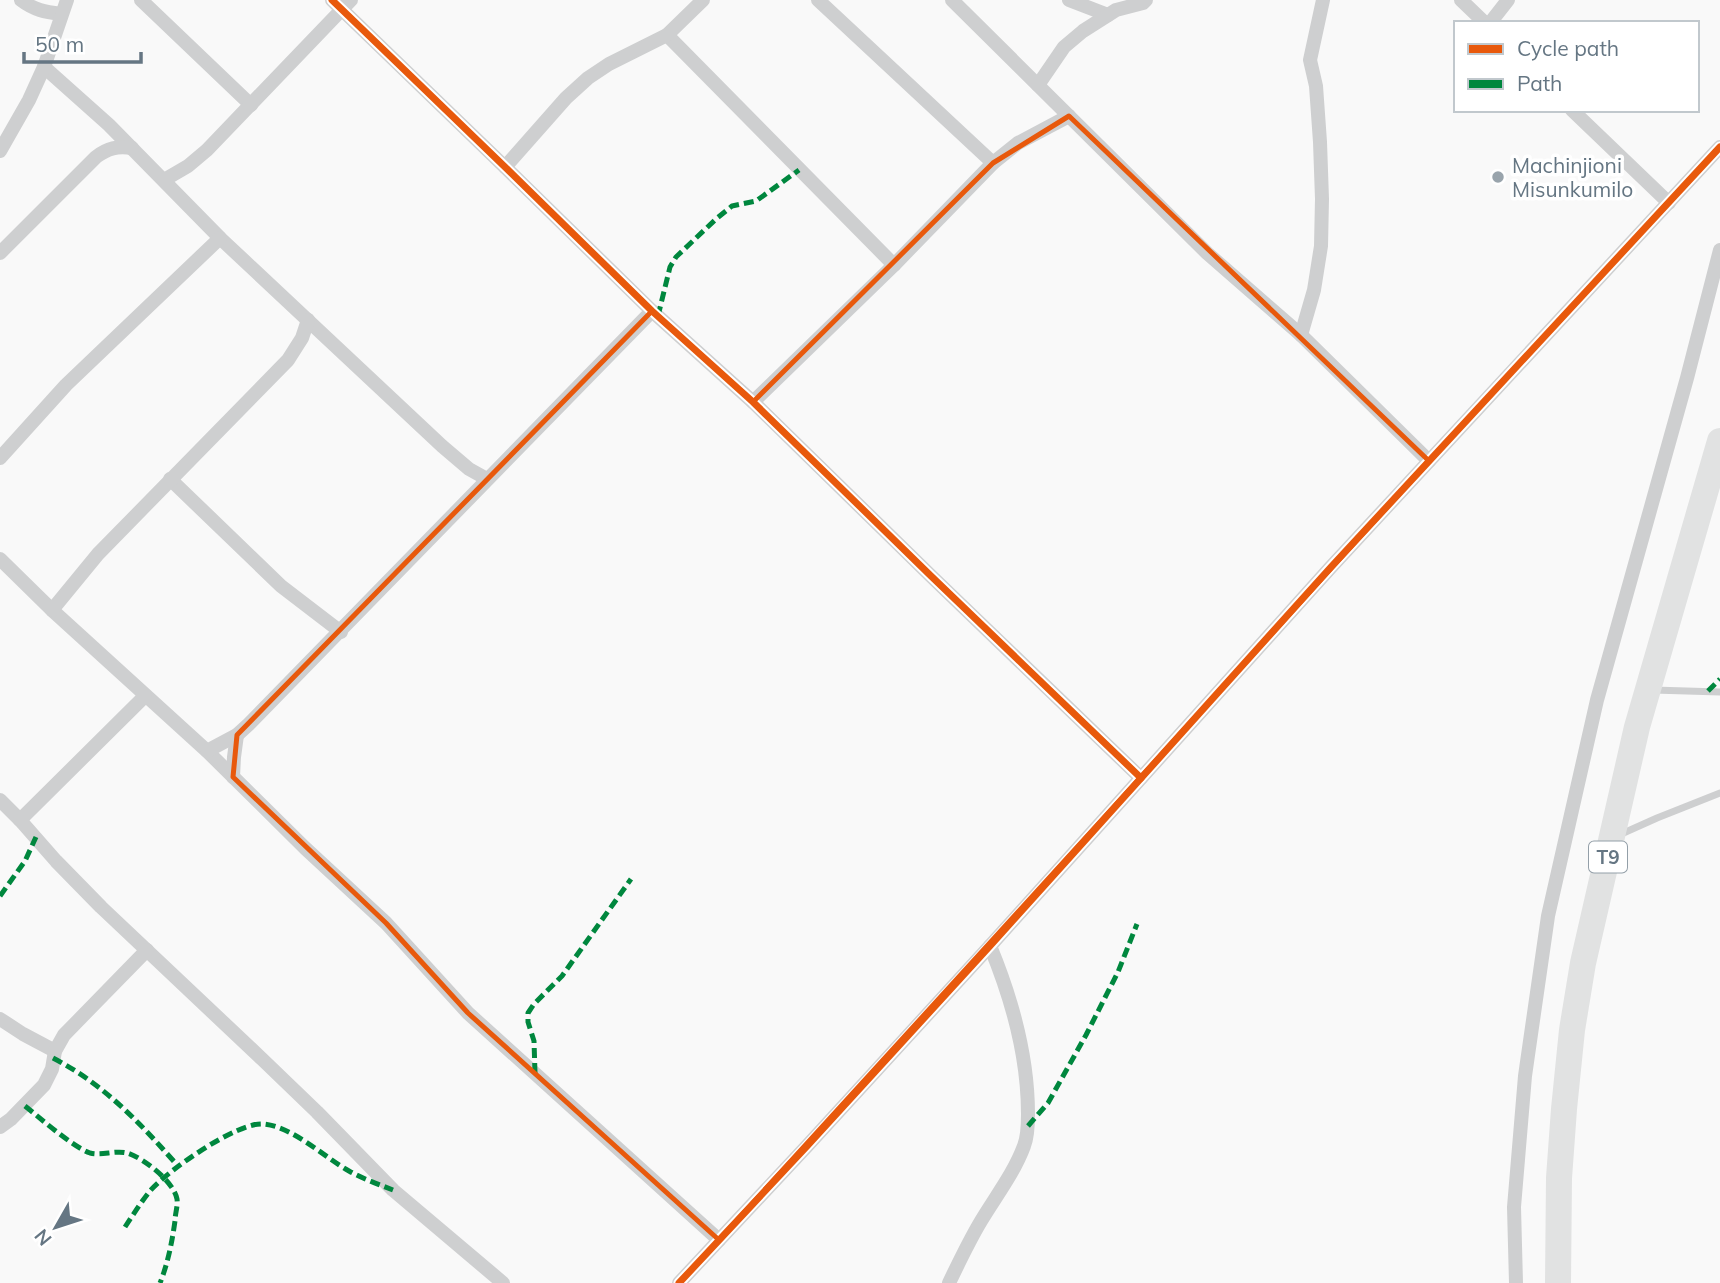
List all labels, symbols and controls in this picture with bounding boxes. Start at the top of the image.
scale bar [24,21,142,65]
legend [1454,21,1699,112]
text: 50 m [35,31,84,57]
text: Cycle path [1517,35,1619,61]
text: Path [1517,70,1562,96]
place label: Machinjioni Misunkumilo [1512,152,1633,202]
marker: Machinjioni Misunkumilo [1490,169,1506,185]
road number: T9 [1589,842,1627,872]
north arrow [21,1192,91,1262]
text: N [29,1225,57,1251]

